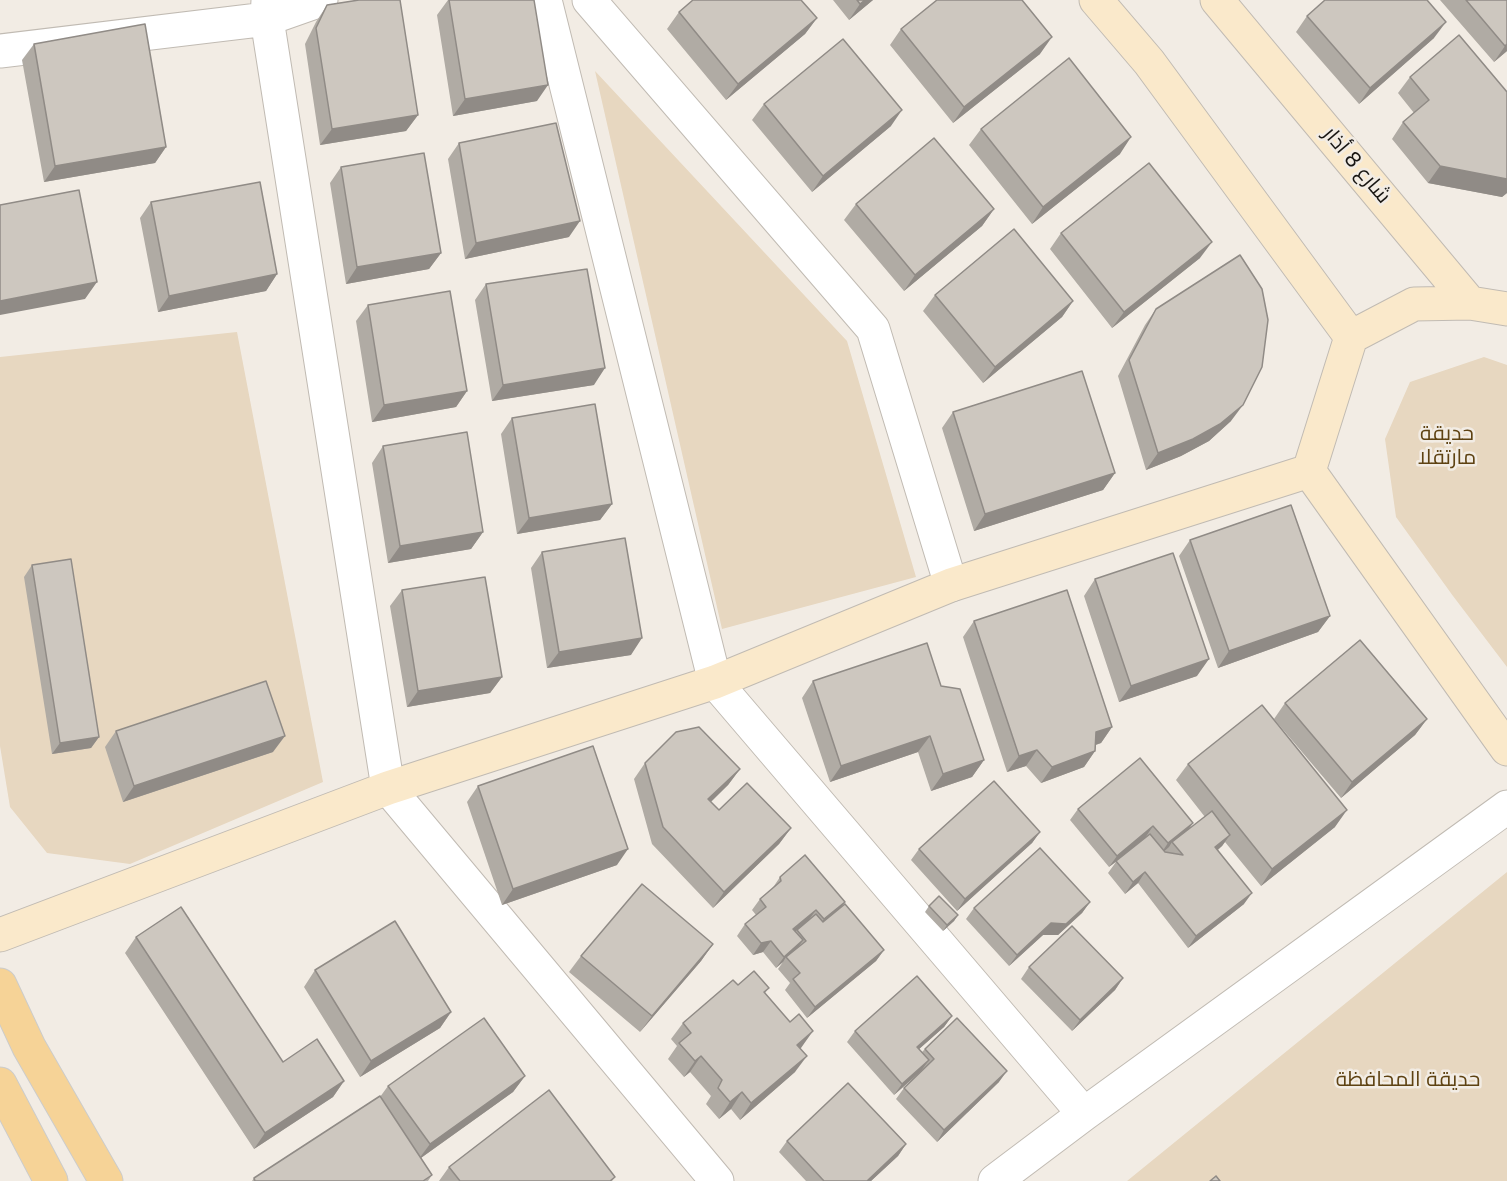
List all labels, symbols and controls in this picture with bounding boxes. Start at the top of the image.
street label: شارع 8 أذار [1317,123,1395,209]
park label: حديقة مارتقلا [1418,422,1476,472]
park label: حديقة المحافظة [1336,1068,1480,1094]

